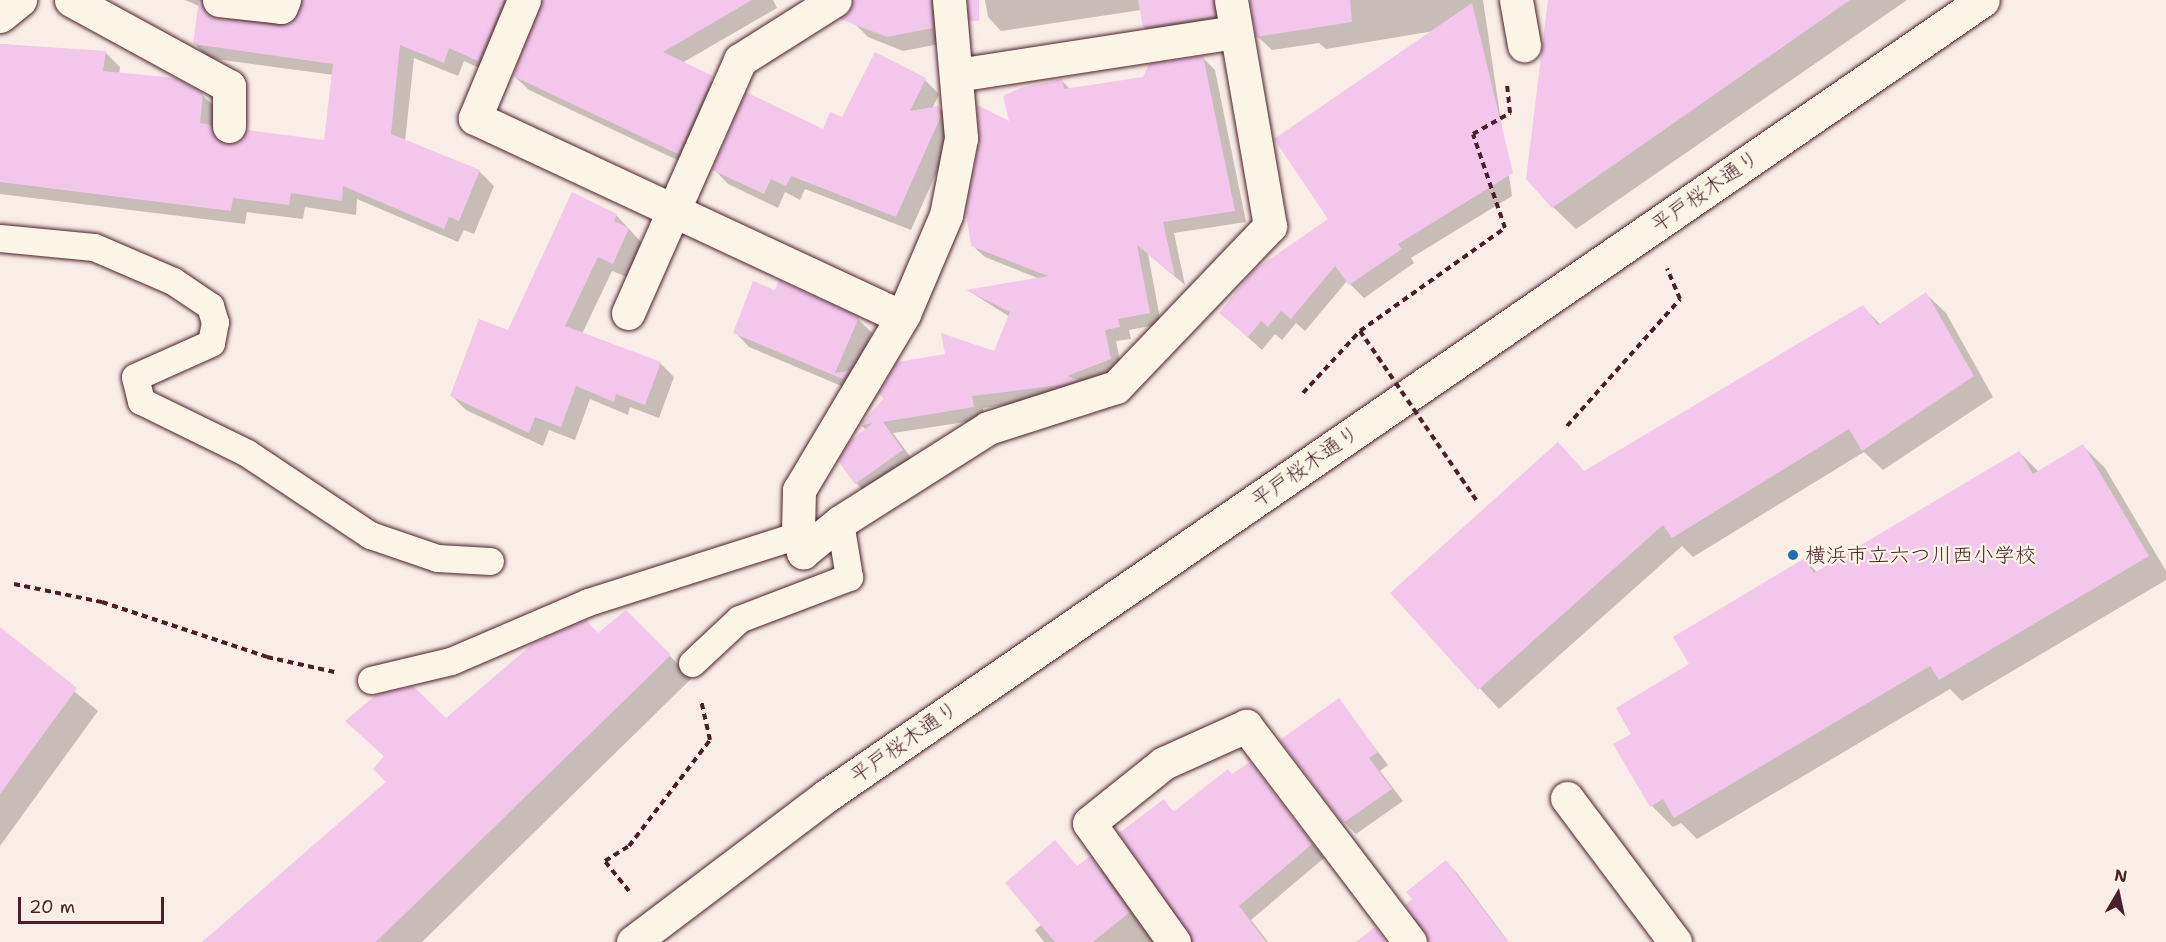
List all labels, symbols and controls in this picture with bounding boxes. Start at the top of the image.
street label: 平戸桜木通り [1646,145,1764,237]
street label: 平戸桜木通り [1246,420,1364,512]
place label: 横浜市立六つ川西小学校 [1805,542,2036,568]
marker: 横浜市立六つ川西小学校 [1786,548,1800,562]
street label: 平戸桜木通り [845,696,963,788]
north arrow [2088,864,2148,924]
text: N [2113,864,2129,887]
scale bar [21,885,166,923]
text: 20 m [29,895,75,919]

